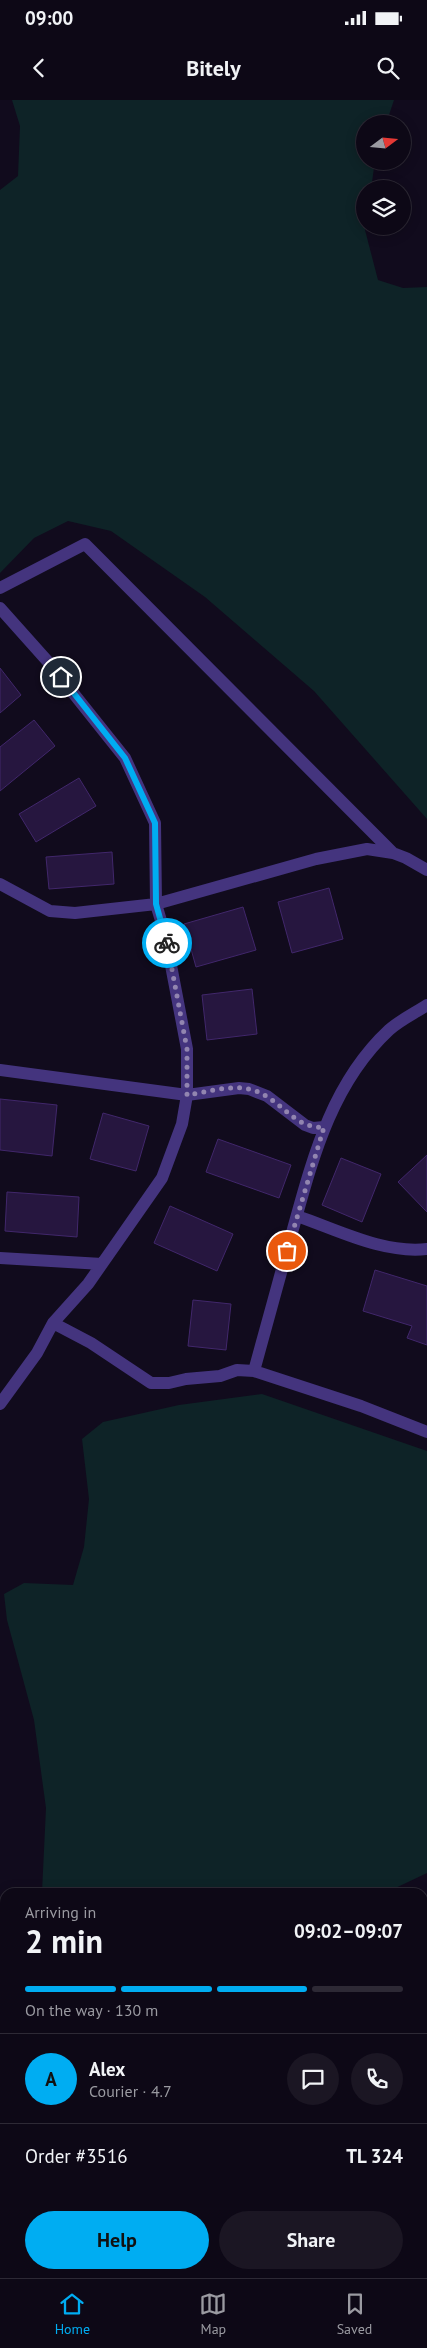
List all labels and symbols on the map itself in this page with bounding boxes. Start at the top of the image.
north arrow [356,115,411,170]
pin [40,656,82,698]
courier [142,918,192,968]
pin [266,1230,308,1272]

